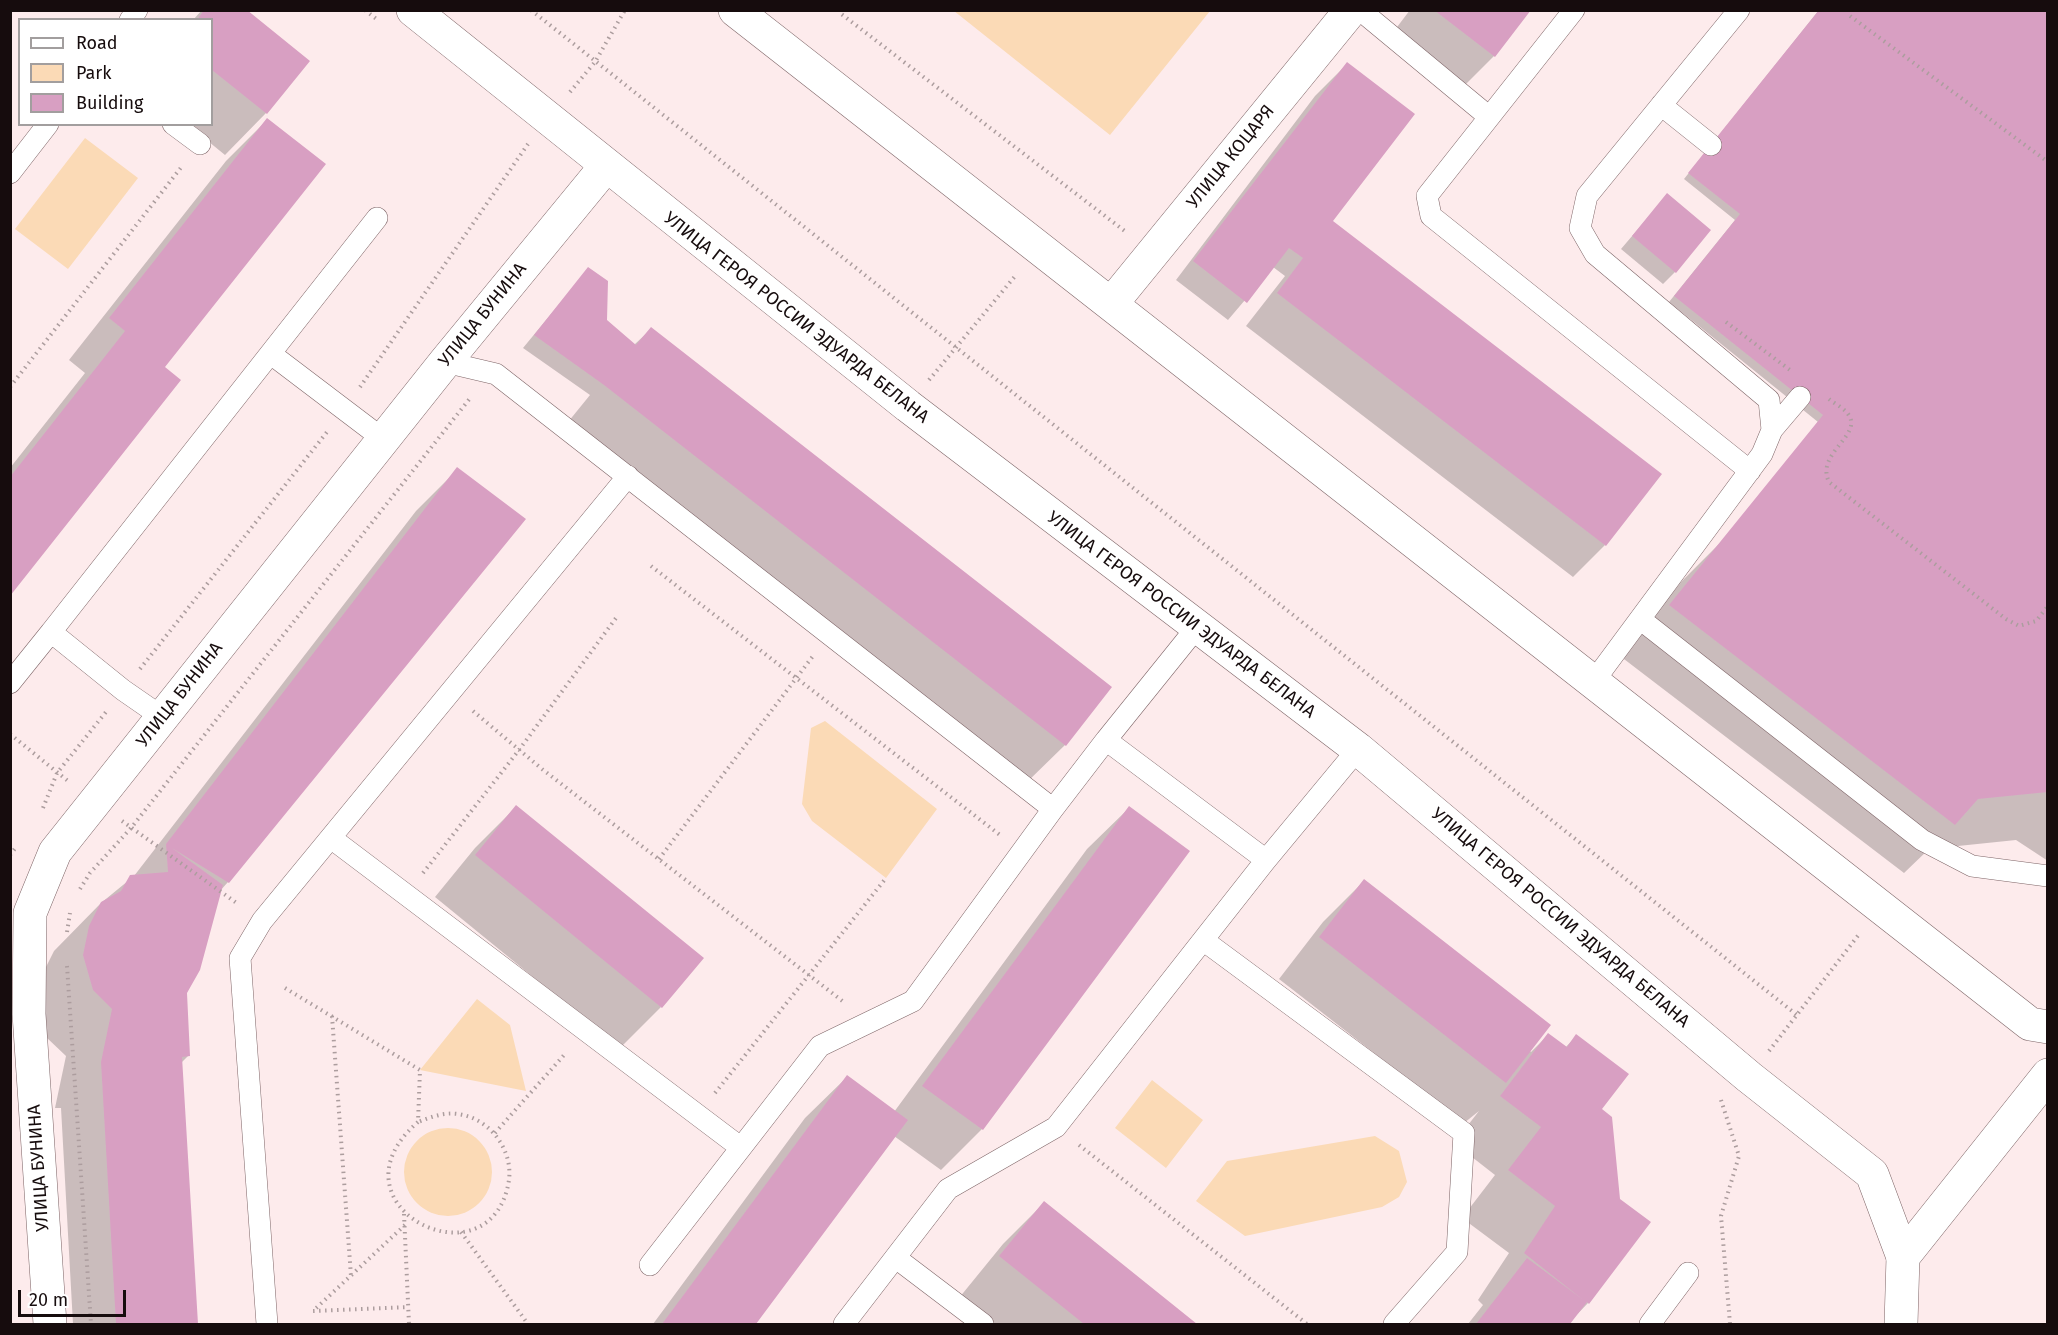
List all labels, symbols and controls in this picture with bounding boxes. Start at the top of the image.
legend [18,18,213,126]
text: Road [76,32,118,54]
text: Park [76,62,111,84]
text: Building [76,92,143,114]
street label: УЛИЦА КОЦАРЯ [1183,101,1279,213]
street label: УЛИЦА ГЕРОЯ РОССИИ ЭДУАРДА БЕЛАНА [659,208,933,428]
street label: УЛИЦА БУНИНА [435,259,531,371]
street label: УЛИЦА ГЕРОЯ РОССИИ ЭДУАРДА БЕЛАНА [1043,507,1319,723]
street label: УЛИЦА БУНИНА [132,638,228,752]
street label: УЛИЦА ГЕРОЯ РОССИИ ЭДУАРДА БЕЛАНА [1427,804,1693,1032]
street label: УЛИЦА БУНИНА [24,1104,54,1232]
scale bar [21,1278,129,1316]
text: 20 m [29,1289,68,1311]

